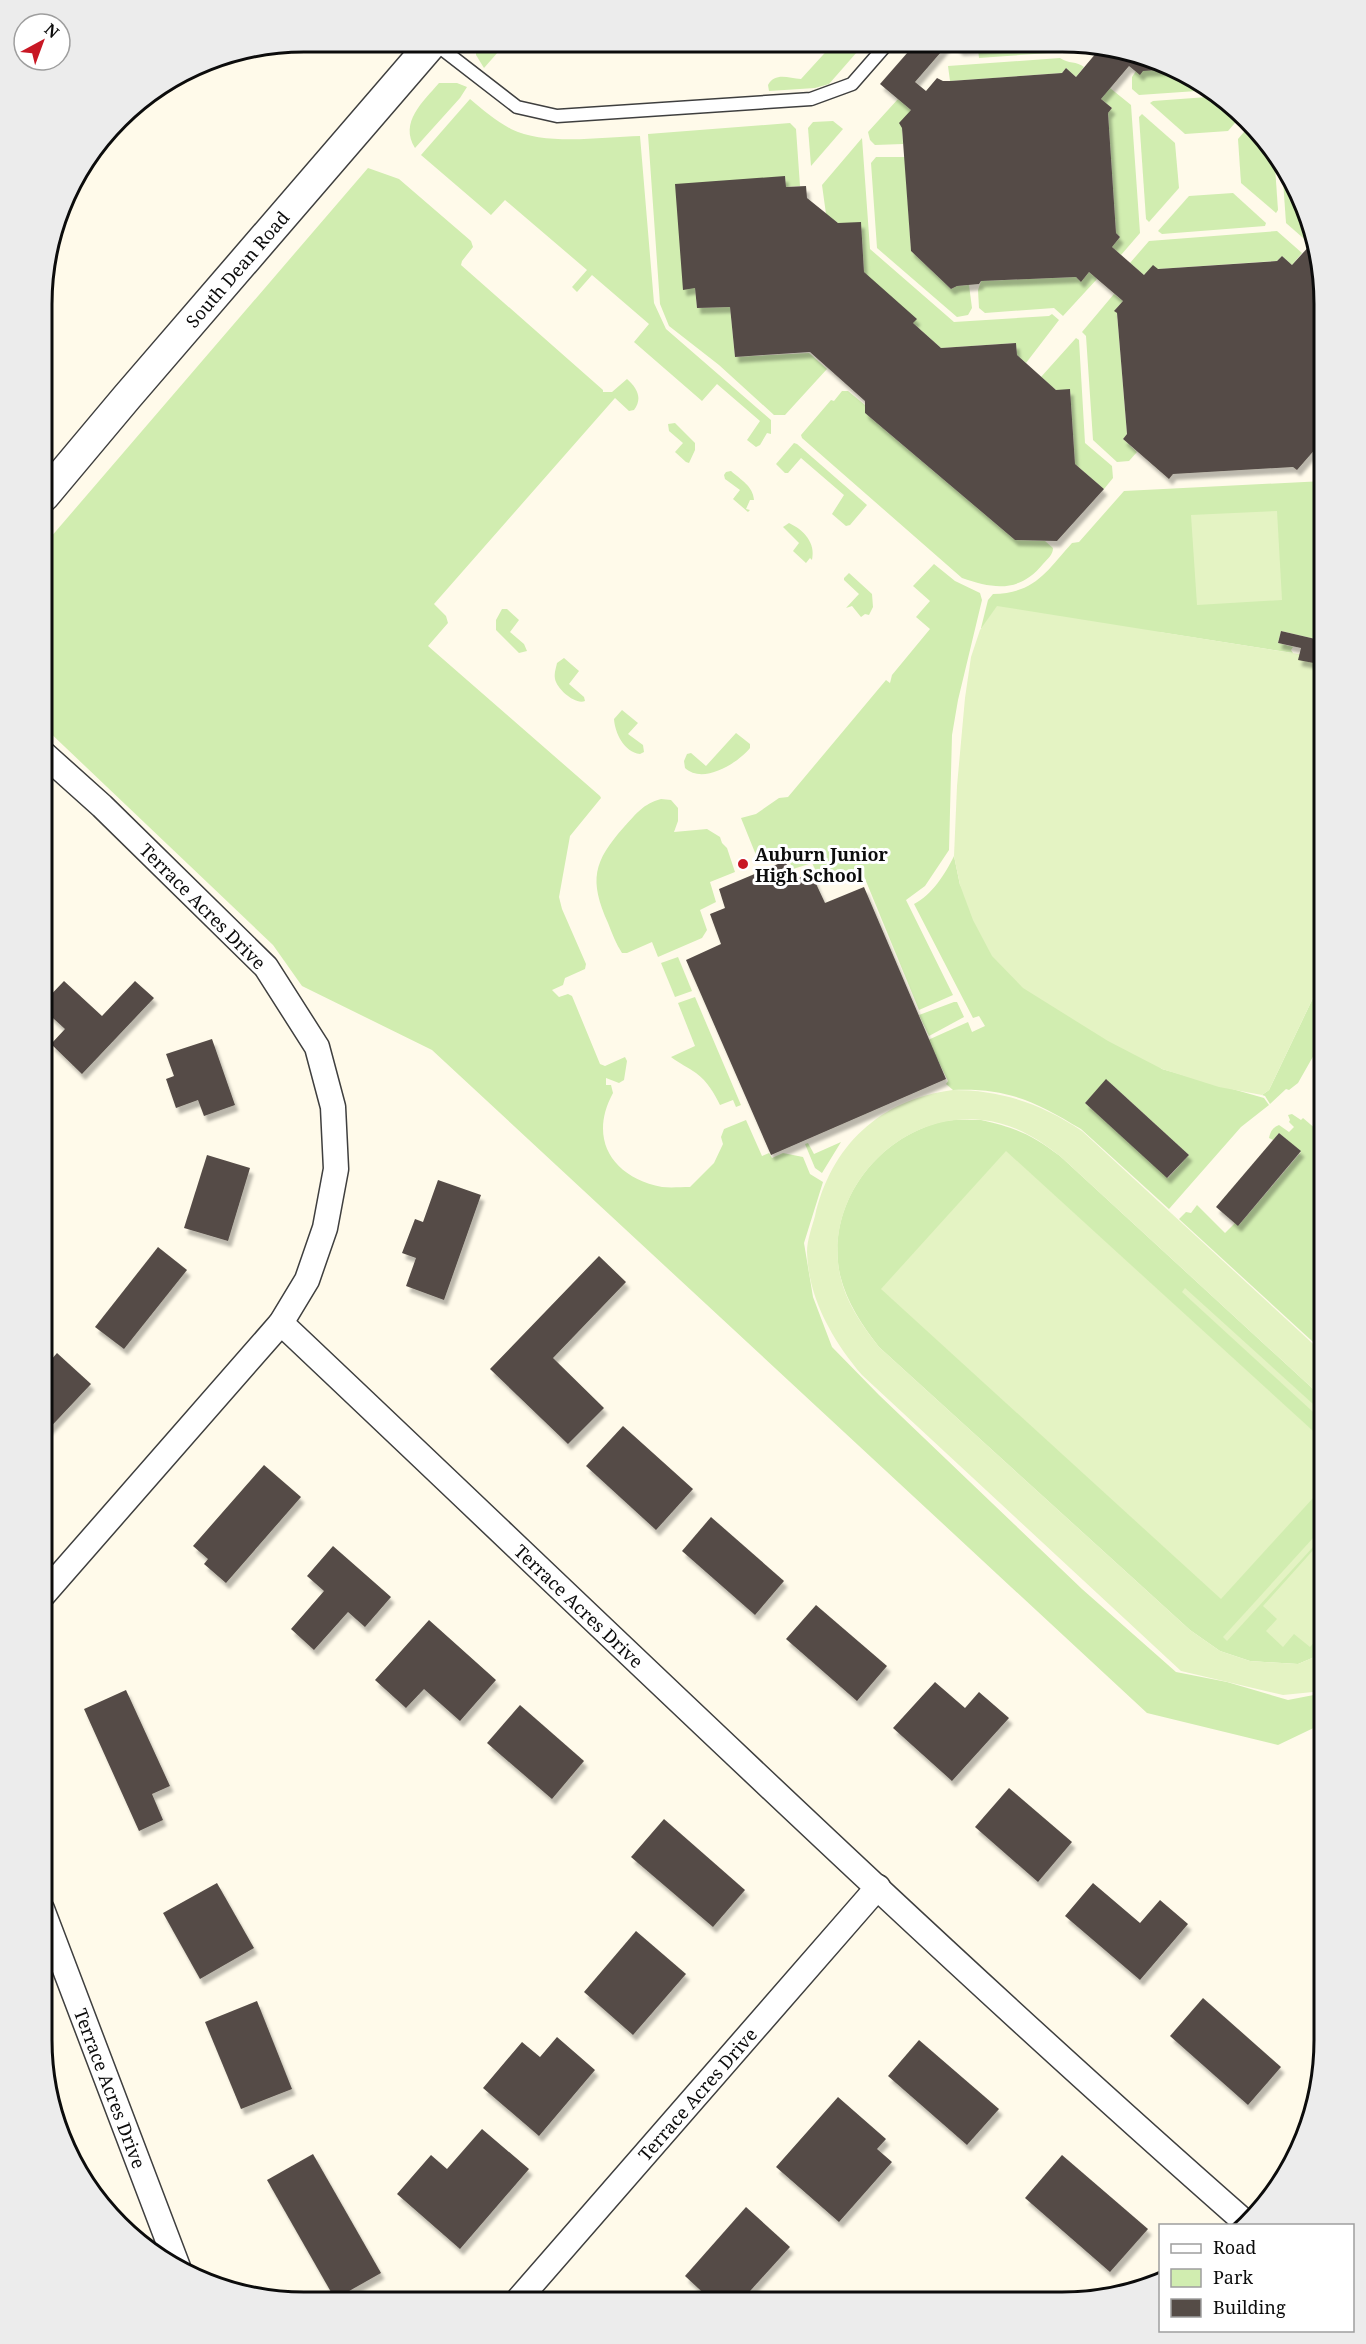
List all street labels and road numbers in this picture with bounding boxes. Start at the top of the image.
street label: South Dean Road [180,206,294,333]
street label: Terrace Acres Drive [135,838,271,974]
street label: Terrace Acres Drive [509,1539,649,1673]
street label: Terrace Acres Drive [69,2005,151,2172]
street label: Terrace Acres Drive [633,2023,762,2166]

